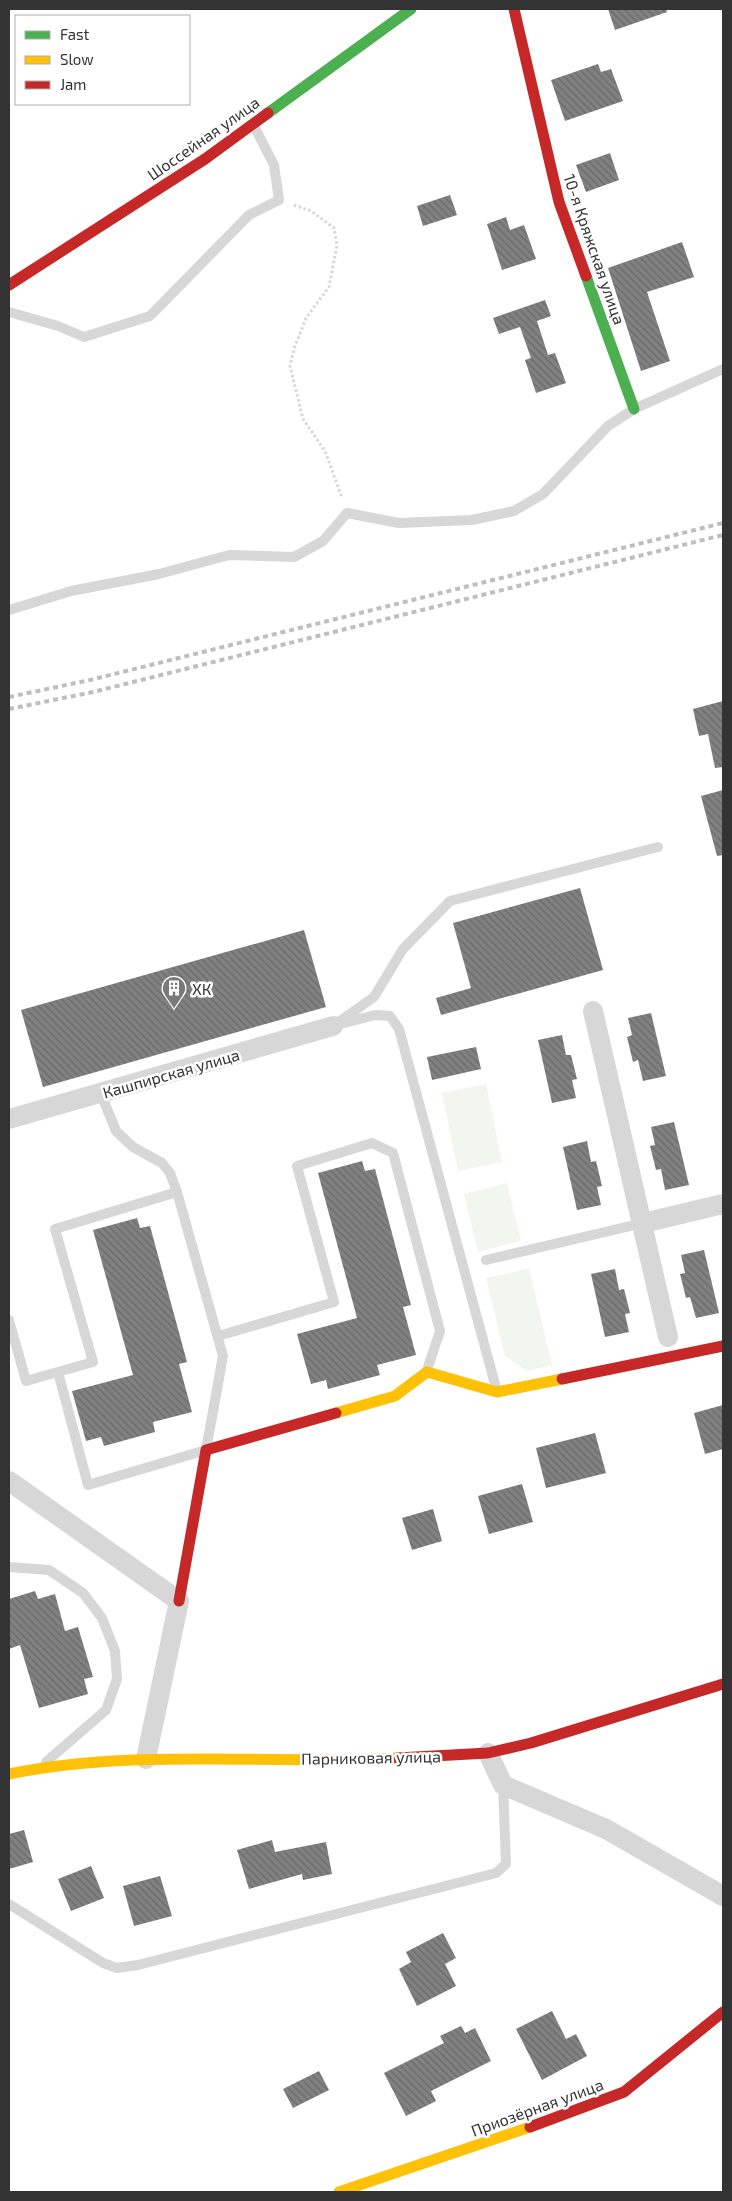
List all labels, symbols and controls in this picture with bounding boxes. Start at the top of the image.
legend [15,15,190,105]
text: Fast [60,25,90,43]
text: Slow [60,50,94,68]
text: Jam [60,75,86,93]
street label: Шоссейная улица [143,92,263,185]
street label: 10-я Кряжская улица [559,171,630,327]
building icon: ХК [161,975,187,1009]
place label: ХК [192,979,212,998]
street label: Кашпирская улица [100,1044,242,1103]
street label: Парниковая улица [301,1746,441,1769]
street label: Приозёрная улица [468,2074,606,2141]

